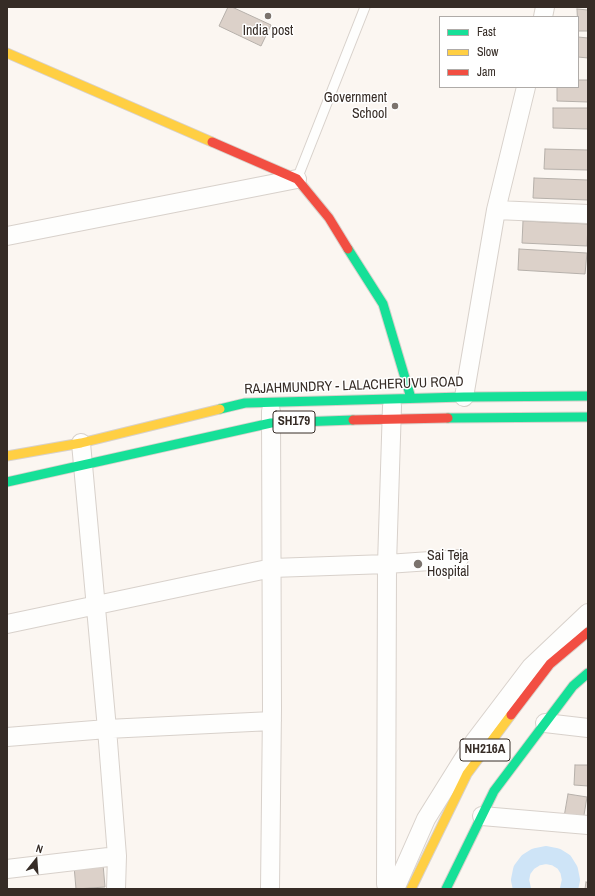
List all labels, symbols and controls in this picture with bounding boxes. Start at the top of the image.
marker: India post [263,11,273,21]
legend [439,16,579,88]
place label: India post [243,23,293,39]
text: Fast [477,24,496,40]
text: Slow [477,44,498,60]
text: Jam [477,64,496,80]
place label: Government School [324,90,387,122]
marker: Government School [390,101,400,111]
street label: RAJAHMUNDRY - LALACHERUVU ROAD [244,374,464,398]
road number: SH179 [273,411,315,433]
place label: Sai Teja Hospital [427,548,469,580]
marker: Sai Teja Hospital [412,558,424,570]
road number: NH216A [460,739,510,761]
north arrow [16,840,56,880]
text: N [34,841,45,856]

